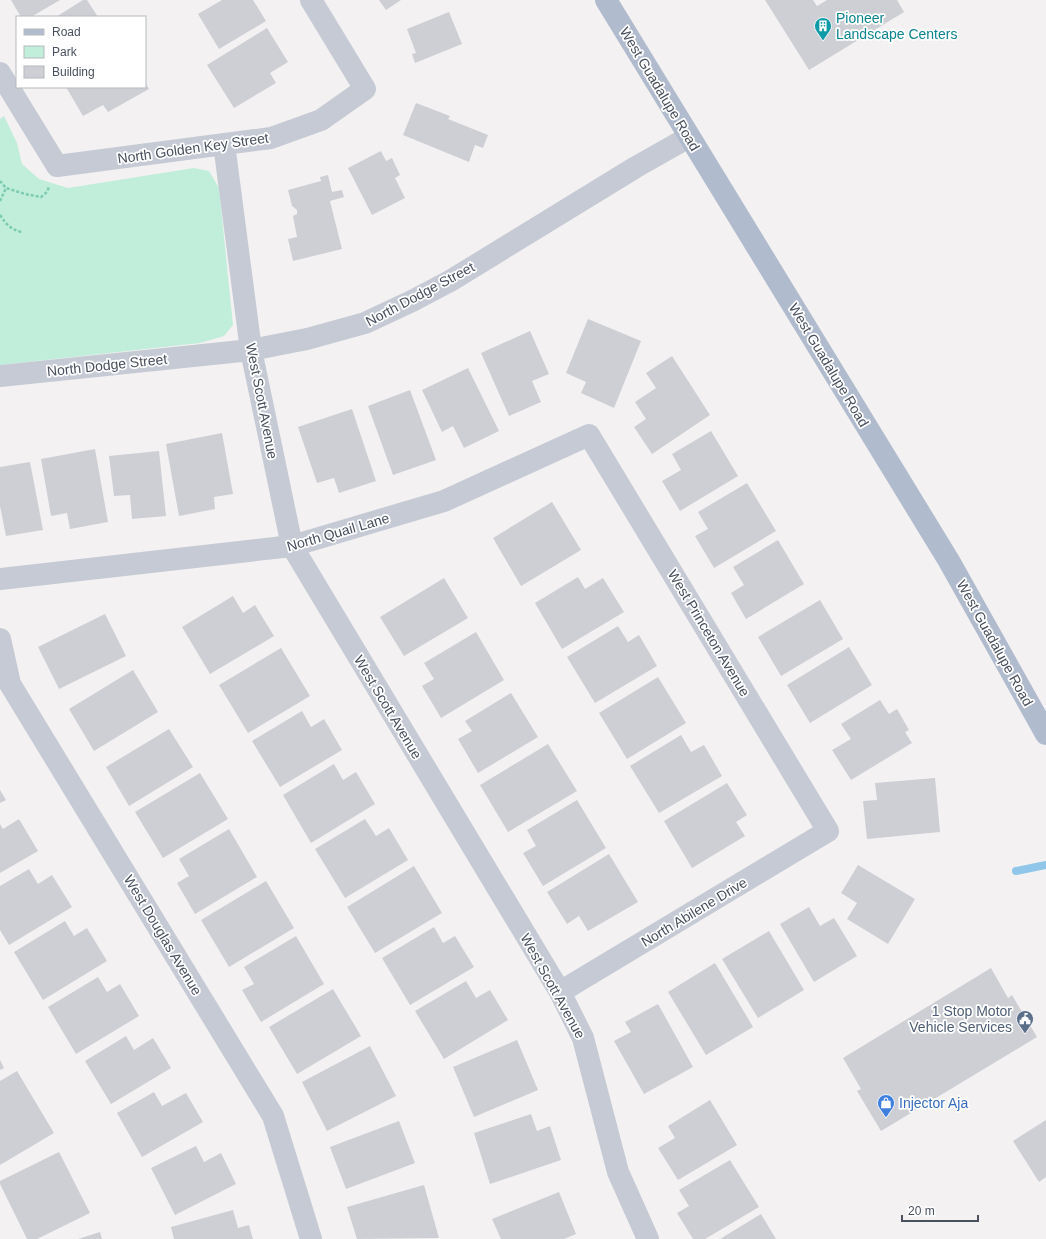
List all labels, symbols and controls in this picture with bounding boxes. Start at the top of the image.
place label: Pioneer Landscape Centers [836,10,957,42]
legend [16,16,146,88]
building icon: Pioneer Landscape Centers [813,16,833,41]
street label: West Guadalupe Road [617,24,703,154]
text: Road [52,25,81,39]
text: Park [52,45,78,59]
text: Building [52,65,95,79]
street label: North Golden Key Street [116,129,270,167]
street label: North Dodge Street [363,259,477,329]
street label: West Guadalupe Road [786,300,872,430]
street label: West Scott Avenue [243,342,281,461]
street label: North Dodge Street [46,351,168,379]
street label: North Quail Lane [285,510,391,554]
street label: West Princeton Avenue [665,567,753,699]
street label: West Guadalupe Road [954,577,1036,709]
street label: West Scott Avenue [351,652,425,762]
street label: West Douglas Avenue [121,872,205,998]
street label: North Abilene Drive [638,874,750,950]
street label: West Scott Avenue [517,931,589,1042]
place label: 1 Stop Motor Vehicle Services [909,1003,1012,1035]
public building icon: 1 Stop Motor Vehicle Services [1015,1009,1035,1034]
shop icon: Injector Aja [876,1093,896,1118]
place label: Injector Aja [899,1095,968,1111]
scale bar [902,1197,978,1223]
text: 20 m [908,1204,935,1218]

